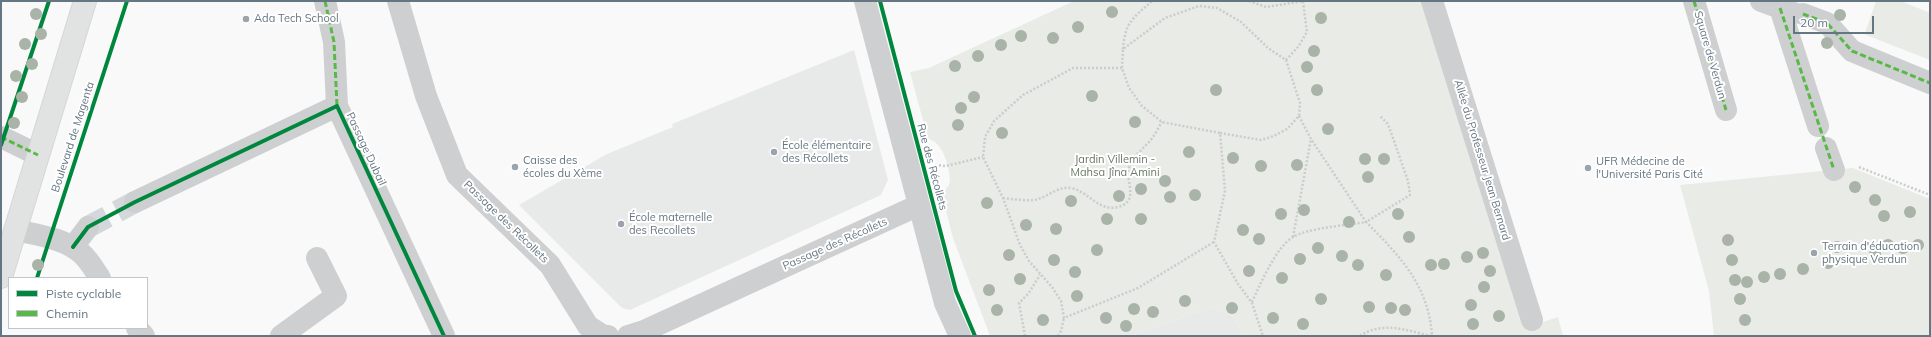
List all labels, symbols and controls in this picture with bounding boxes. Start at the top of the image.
scale bar [1795,8,1876,34]
street label: Square de Verdun [1691,9,1729,101]
place label: Ada Tech School [254,12,339,26]
marker: Ada Tech School [241,14,251,24]
text: 20 m [1800,15,1828,30]
street label: Allée du Professeur Jean Bernard [1451,78,1513,242]
street label: Boulevard de Magenta [49,80,97,194]
street label: Passage Dubail [343,110,389,188]
street label: Rue des Récollets [914,122,950,212]
place label: École élémentaire des Récollets [782,139,871,165]
marker: École élémentaire des Récollets [769,147,779,157]
park label: Jardin Villemin - Mahsa Jîna Amini [1071,153,1159,179]
place label: Caisse des écoles du Xème [523,154,602,180]
place label: UFR Médecine de l'Université Paris Cité [1596,155,1703,181]
marker: Caisse des écoles du Xème [510,162,520,172]
marker: UFR Médecine de l'Université Paris Cité [1583,163,1593,173]
street label: Passage des Récollets [461,178,551,266]
place label: École maternelle des Recollets [629,211,712,237]
street label: Passage des Récollets [781,215,889,273]
marker: École maternelle des Recollets [616,219,626,229]
place label: Terrain d'éducation physique Verdun [1822,240,1919,266]
marker: Terrain d'éducation physique Verdun [1809,248,1819,258]
legend [8,277,148,329]
text: Piste cyclable [46,286,121,301]
text: Chemin [46,306,88,321]

